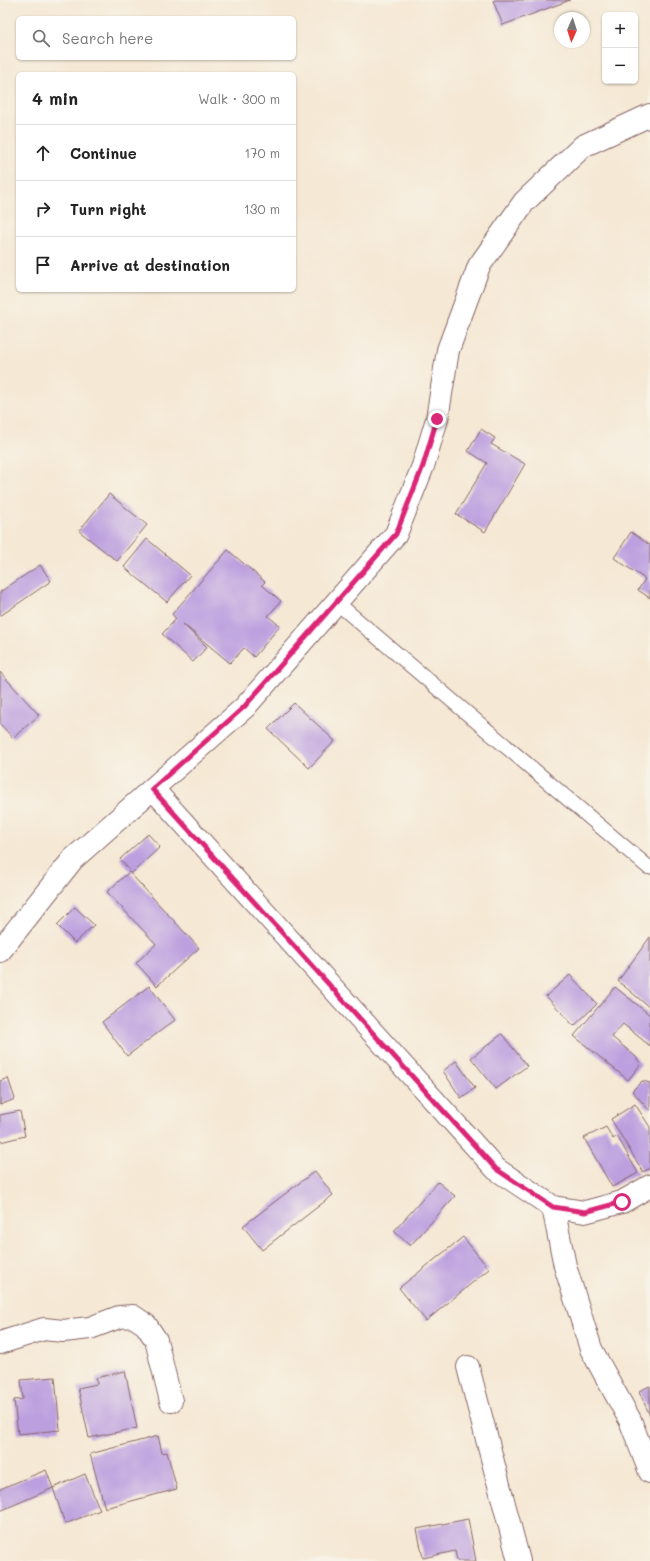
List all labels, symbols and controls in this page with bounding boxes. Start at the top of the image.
north arrow [554,12,590,48]
map controls [602,12,638,84]
button: + [602,12,638,48]
search box [16,16,296,60]
icon: search [30,27,52,49]
text: Search here [62,28,153,48]
button: − [602,48,638,84]
text: 4 min [32,87,78,109]
text: Walk · 300 m [198,90,280,107]
icon: ahead [32,142,54,164]
text: Continue [70,143,137,163]
text: 170 m [244,144,280,161]
icon: right [32,198,54,220]
text: Turn right [70,199,147,219]
text: 130 m [244,200,280,217]
icon: arrive [32,254,54,276]
text: Arrive at destination [70,255,230,275]
route end [428,410,446,428]
route start [613,1193,631,1211]

